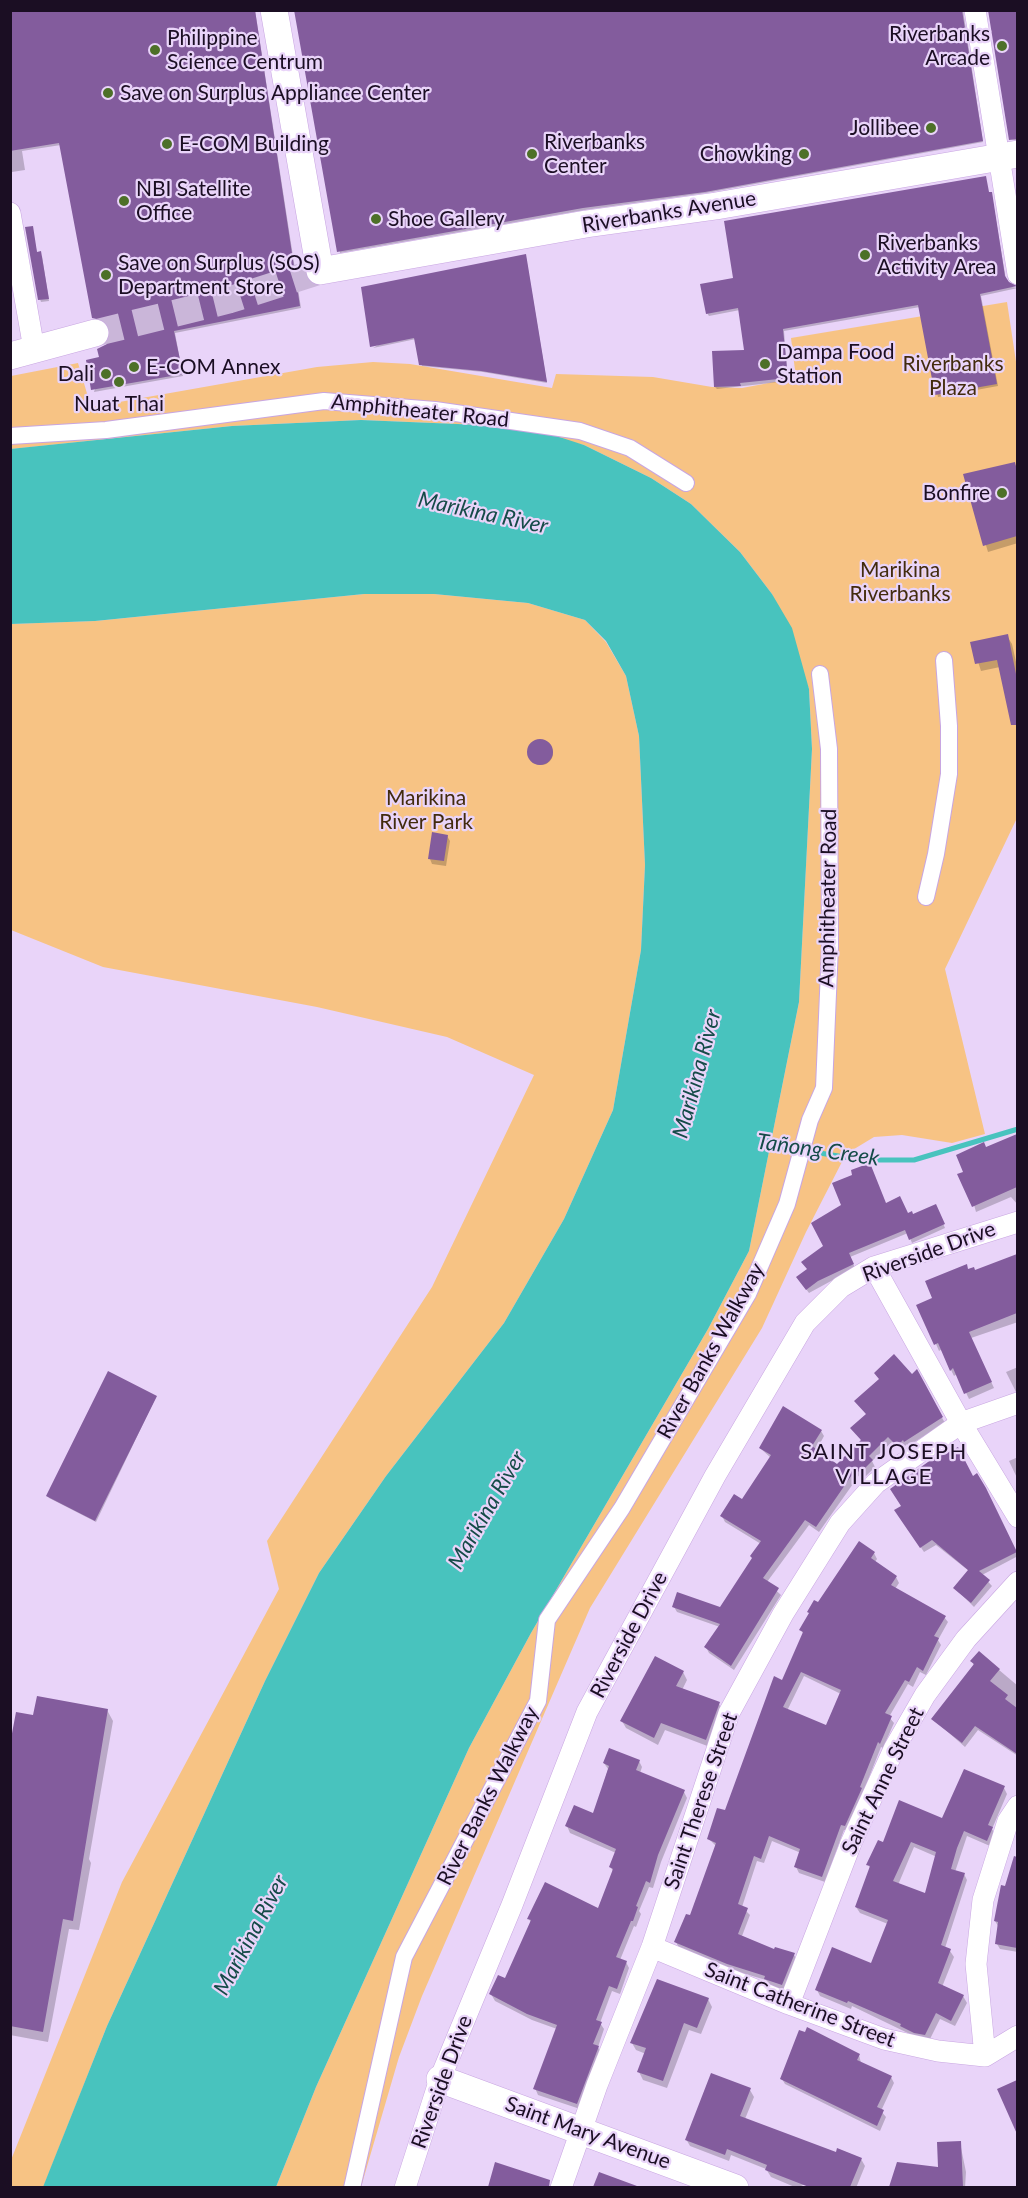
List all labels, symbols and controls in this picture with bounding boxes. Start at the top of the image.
place label: Riverbanks Arcade [889,21,990,71]
place label: Philippine Science Centrum [167,25,323,75]
marker: Riverbanks Arcade [995,39,1009,53]
marker: Philippine Science Centrum [148,43,162,57]
place label: Save on Surplus Appliance Center [120,80,430,106]
marker: Save on Surplus Appliance Center [101,86,115,100]
place label: Jollibee [850,115,919,141]
marker: Jollibee [924,121,938,135]
place label: Riverbanks Center [544,129,645,179]
place label: E-COM Building [179,131,329,157]
marker: E-COM Building [160,137,174,151]
place label: Chowking [700,141,792,167]
marker: Riverbanks Center [525,147,539,161]
marker: Chowking [797,147,811,161]
place label: NBI Satellite Office [136,176,250,226]
street label: Riverbanks Avenue [580,186,758,238]
marker: NBI Satellite Office [117,194,131,208]
place label: Shoe Gallery [388,206,504,232]
marker: Shoe Gallery [369,212,383,226]
place label: Riverbanks Activity Area [877,230,996,280]
marker: Riverbanks Activity Area [858,248,872,262]
place label: Save on Surplus (SOS) Department Store [118,250,320,300]
marker: Save on Surplus (SOS) Department Store [99,268,113,282]
place label: Dampa Food Station [777,339,895,389]
park label: Riverbanks Plaza [903,351,1003,401]
place label: E-COM Annex [146,354,280,380]
marker: Dampa Food Station [758,357,772,371]
marker: E-COM Annex [127,360,141,374]
place label: Dali [58,361,94,387]
marker: Dali [99,367,113,381]
marker: Nuat Thai [112,375,126,389]
street label: Amphitheater Road [330,389,510,433]
place label: Nuat Thai [74,391,164,417]
place label: Bonfire [923,480,990,506]
water label: Marikina River [416,486,550,540]
marker: Bonfire [995,486,1009,500]
park label: Marikina Riverbanks [850,557,950,607]
park label: Marikina River Park [379,785,473,835]
street label: Amphitheater Road [814,808,842,988]
water label: Marikina River [667,1007,727,1141]
water label: Tañong Creek [755,1128,881,1172]
street label: Riverside Drive [859,1216,999,1288]
street label: River Banks Walkway [652,1259,770,1443]
district label: SAINT JOSEPH VILLAGE [800,1439,968,1490]
water label: Marikina River [443,1446,531,1574]
street label: Riverside Drive [585,1567,673,1703]
street label: River Banks Walkway [432,1702,544,1890]
street label: Saint Anne Street [836,1703,930,1859]
street label: Saint Therese Street [659,1709,743,1893]
water label: Marikina River [208,1871,294,1999]
street label: Saint Catherine Street [701,1957,899,2053]
street label: Riverside Drive [406,2012,478,2152]
street label: Saint Mary Avenue [502,2091,674,2175]

